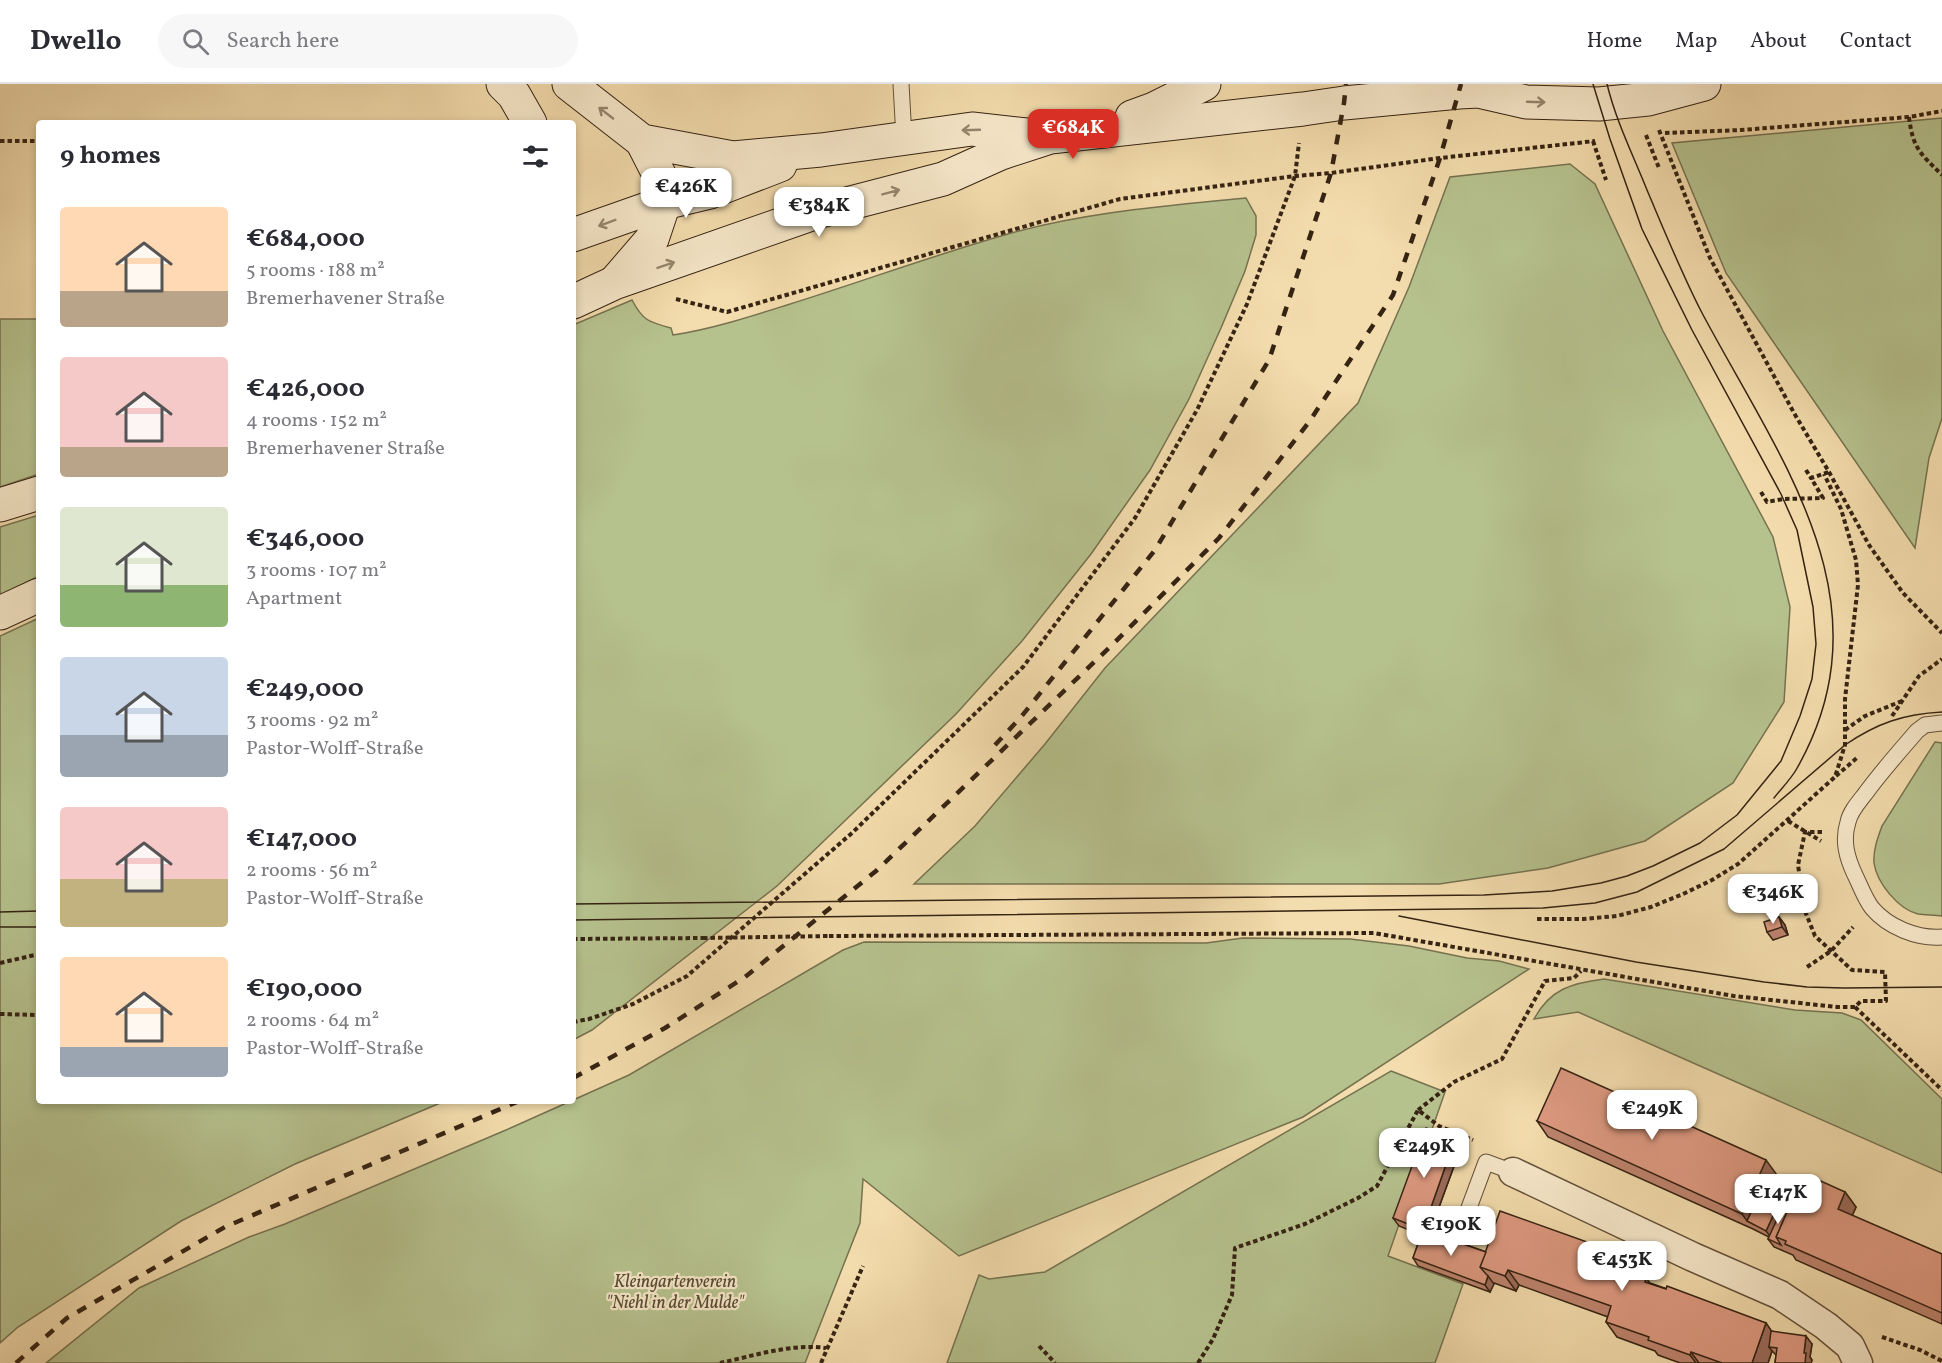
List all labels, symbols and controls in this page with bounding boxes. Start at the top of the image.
search box [158,14,578,68]
text: Dwello [30,22,122,61]
icon: search [179,25,212,58]
text: Search here [227,26,339,57]
text: Home [1587,27,1642,56]
text: Map [1675,27,1717,56]
text: About [1750,27,1807,56]
text: Contact [1840,27,1912,56]
one-way arrow [1525,97,1545,108]
one-way arrow [599,107,615,120]
pin: €684K [1031,109,1115,160]
text: €684K [1042,114,1104,142]
one-way arrow [961,125,981,136]
text: 9 homes [60,138,161,174]
icon: filters [519,140,552,173]
pin: €426K [644,168,728,219]
text: €426K [655,173,717,201]
one-way arrow [882,186,901,197]
pin: €384K [777,187,861,238]
text: €384K [788,192,850,220]
one-way arrow [598,219,617,230]
text: €684,000 [246,221,365,257]
icon: home [108,231,180,303]
text: 5 rooms · 188 m² [246,257,385,285]
one-way arrow [656,258,675,269]
text: Bremerhavener Straße [246,285,445,313]
text: €426,000 [246,371,365,407]
icon: home [108,381,180,453]
text: 4 rooms · 152 m² [246,407,387,435]
text: Bremerhavener Straße [246,435,445,463]
text: €346,000 [246,521,364,557]
icon: home [108,531,180,603]
text: 3 rooms · 107 m² [246,557,387,585]
text: Apartment [246,585,342,613]
text: €249,000 [246,671,364,707]
icon: home [108,681,180,753]
text: 3 rooms · 92 m² [246,707,378,735]
text: Pastor-Wolff-Straße [246,735,423,763]
text: €147,000 [246,821,357,857]
icon: home [108,831,180,903]
text: 2 rooms · 56 m² [246,857,377,885]
pin: €346K [1731,874,1815,925]
text: €346K [1742,879,1804,907]
text: Pastor-Wolff-Straße [246,885,423,913]
text: €190,000 [246,971,362,1007]
icon: home [108,981,180,1053]
text: 2 rooms · 64 m² [246,1007,379,1035]
text: Pastor-Wolff-Straße [246,1035,423,1063]
pin: €249K [1610,1090,1694,1141]
text: €249K [1621,1095,1683,1123]
pin: €249K [1382,1128,1466,1179]
text: €249K [1393,1133,1455,1161]
pin: €147K [1736,1174,1820,1225]
text: €147K [1749,1179,1807,1207]
pin: €190K [1409,1206,1493,1257]
text: €190K [1421,1211,1481,1239]
pin: €453K [1580,1241,1664,1292]
text: €453K [1592,1246,1652,1274]
park label: Kleingartenverein "Niehl in der Mulde" [606,1270,745,1316]

